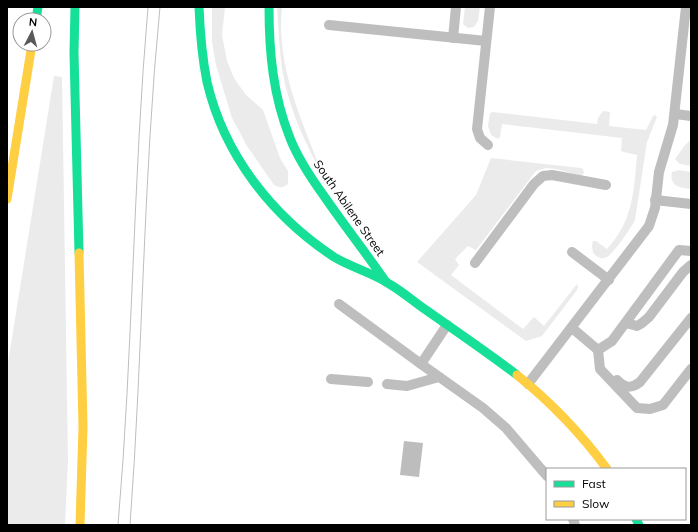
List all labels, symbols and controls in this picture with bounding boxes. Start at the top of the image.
north arrow [12,12,52,52]
text: N [28,15,38,29]
street label: South Abilene Street [311,157,388,259]
legend [546,468,686,520]
text: Fast [582,476,606,491]
text: Slow [582,496,610,511]

